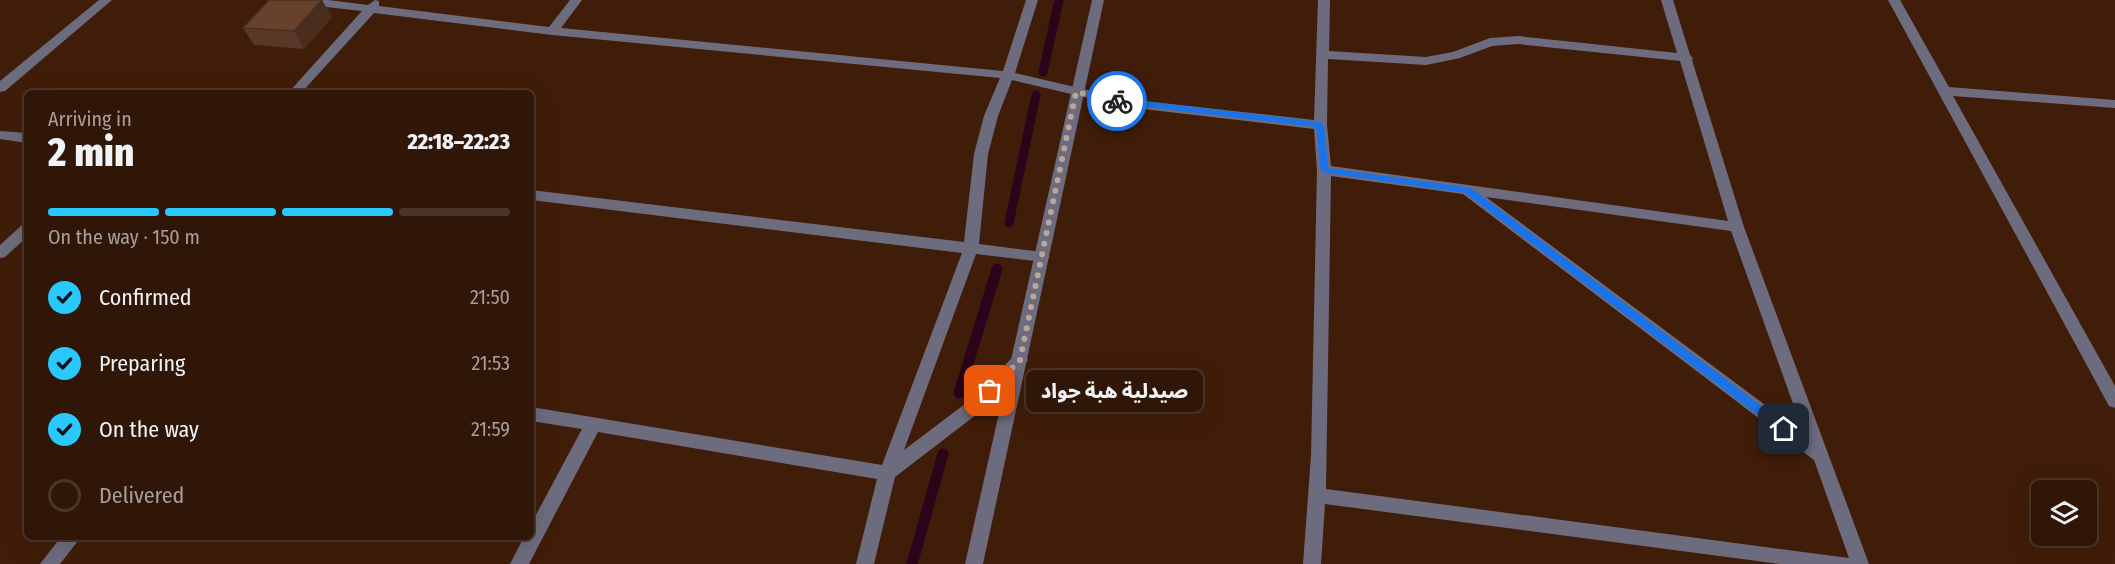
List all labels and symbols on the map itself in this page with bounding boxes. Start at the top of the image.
courier [1087,71,1147,131]
pin [964,365,1015,416]
callout: صيدلية هبة جواد [1026,370,1203,412]
pin [1758,403,1809,454]

